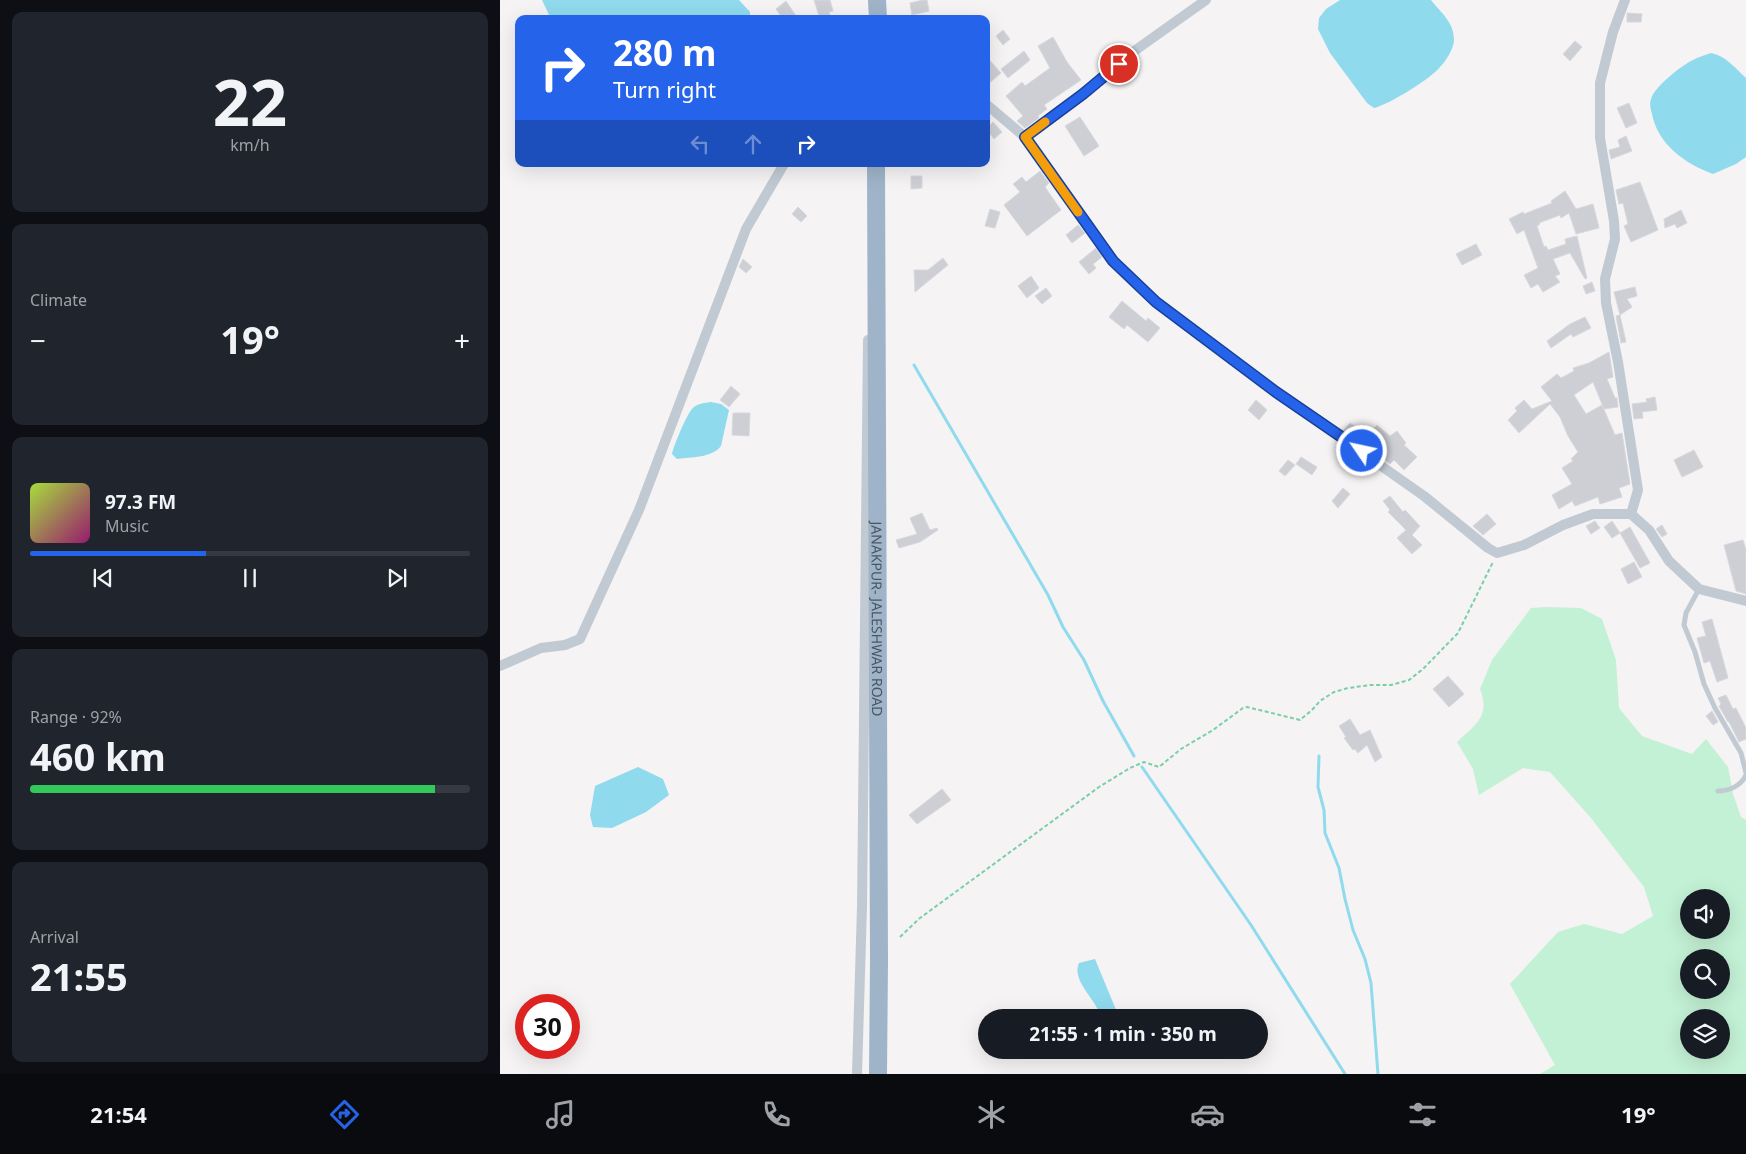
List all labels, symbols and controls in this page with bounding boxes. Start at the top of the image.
text: 280 m [613,29,716,76]
icon: right [530,35,595,100]
pin [1098,43,1140,85]
icon: arrive [1105,50,1133,78]
text: 22 [213,57,287,145]
text: Turn right [613,74,716,104]
icon: left [686,130,714,158]
icon: ahead [739,130,767,158]
icon: right [792,130,820,158]
text: km/h [230,134,270,156]
text: Climate [30,289,87,311]
text: 19° [220,313,280,365]
text: − [30,321,46,359]
text: + [454,321,470,359]
position arrow [1335,424,1387,476]
text: 97.3 FM [105,489,176,515]
text: Music [105,515,149,537]
street label: JANAKPUR- JALESHWAR ROAD [868,519,888,717]
icon: previous [89,564,117,592]
icon: pause [236,564,264,592]
icon: next [383,564,411,592]
text: Range · 92% [30,706,122,728]
text: 460 km [30,730,166,782]
map controls [1680,889,1730,1059]
button: sound [1680,889,1730,939]
text: Arrival [30,926,79,948]
button: search [1680,949,1730,999]
text: 21:55 [30,950,128,1002]
speed limit sign: 30 [515,994,580,1059]
button: layers [1680,1009,1730,1059]
text: 21:55 · 1 min · 350 m [1029,1021,1217,1047]
icon: directions [327,1097,362,1132]
icon: music [543,1097,578,1132]
icon: phone [759,1097,794,1132]
icon: climate [974,1097,1009,1132]
icon: car [1190,1097,1225,1132]
icon: filters [1405,1097,1440,1132]
text: 21:54 [90,1099,147,1129]
text: 19° [1621,1099,1656,1129]

